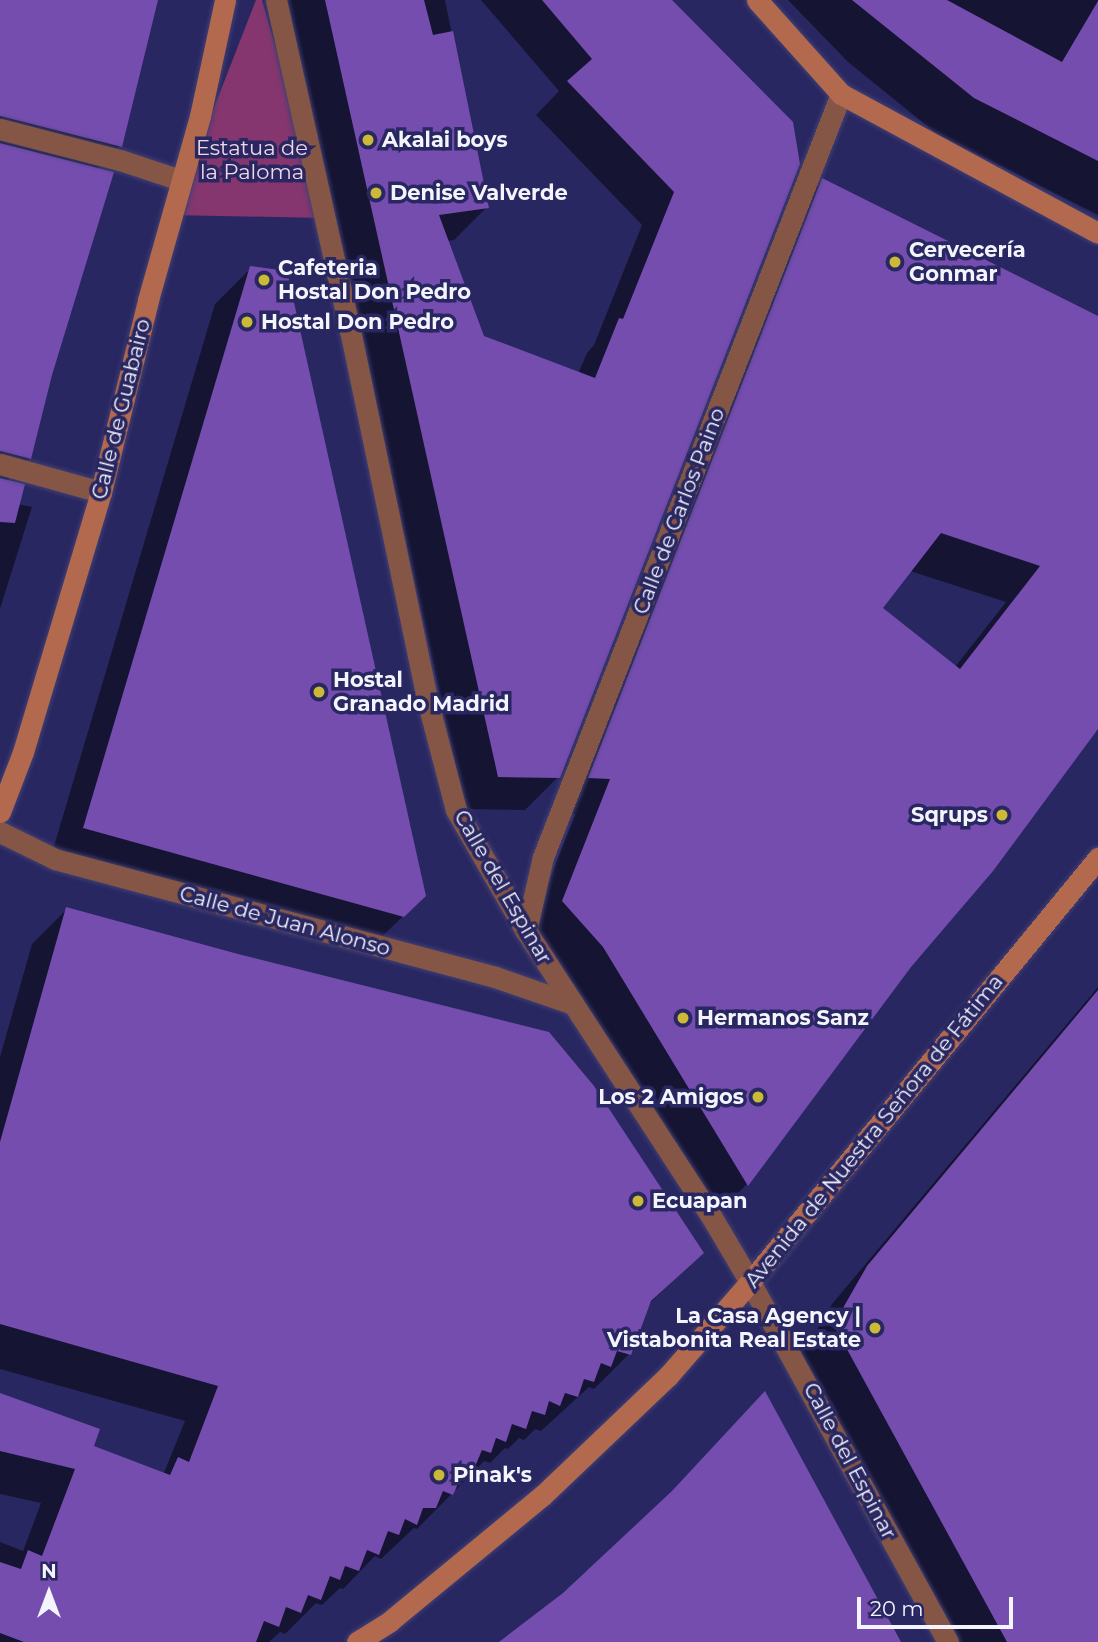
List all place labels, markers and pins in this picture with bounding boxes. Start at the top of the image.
place label: Akalai boys [382,127,508,153]
marker: Akalai boys [360,132,376,148]
place label: Denise Valverde [390,180,568,206]
marker: Denise Valverde [368,185,384,201]
place label: Cervecería Gonmar [909,237,1026,287]
marker: Cervecería Gonmar [887,254,903,270]
place label: Cafeteria Hostal Don Pedro [278,255,471,305]
marker: Cafeteria Hostal Don Pedro [256,272,272,288]
place label: Hostal Don Pedro [261,309,454,335]
marker: Hostal Don Pedro [239,314,255,330]
place label: Hostal Granado Madrid [333,667,510,717]
marker: Hostal Granado Madrid [311,684,327,700]
place label: Sqrups [911,802,988,828]
marker: Sqrups [994,807,1010,823]
place label: Hermanos Sanz [697,1005,869,1031]
marker: Hermanos Sanz [675,1010,691,1026]
place label: Los 2 Amigos [598,1084,744,1110]
marker: Los 2 Amigos [750,1089,766,1105]
place label: Ecuapan [652,1188,748,1214]
marker: Ecuapan [630,1193,646,1209]
place label: La Casa Agency | Vistabonita Real Estate [607,1303,861,1353]
marker: La Casa Agency | Vistabonita Real Estate [867,1320,883,1336]
place label: Pinak's [453,1462,532,1488]
marker: Pinak's [431,1467,447,1483]

